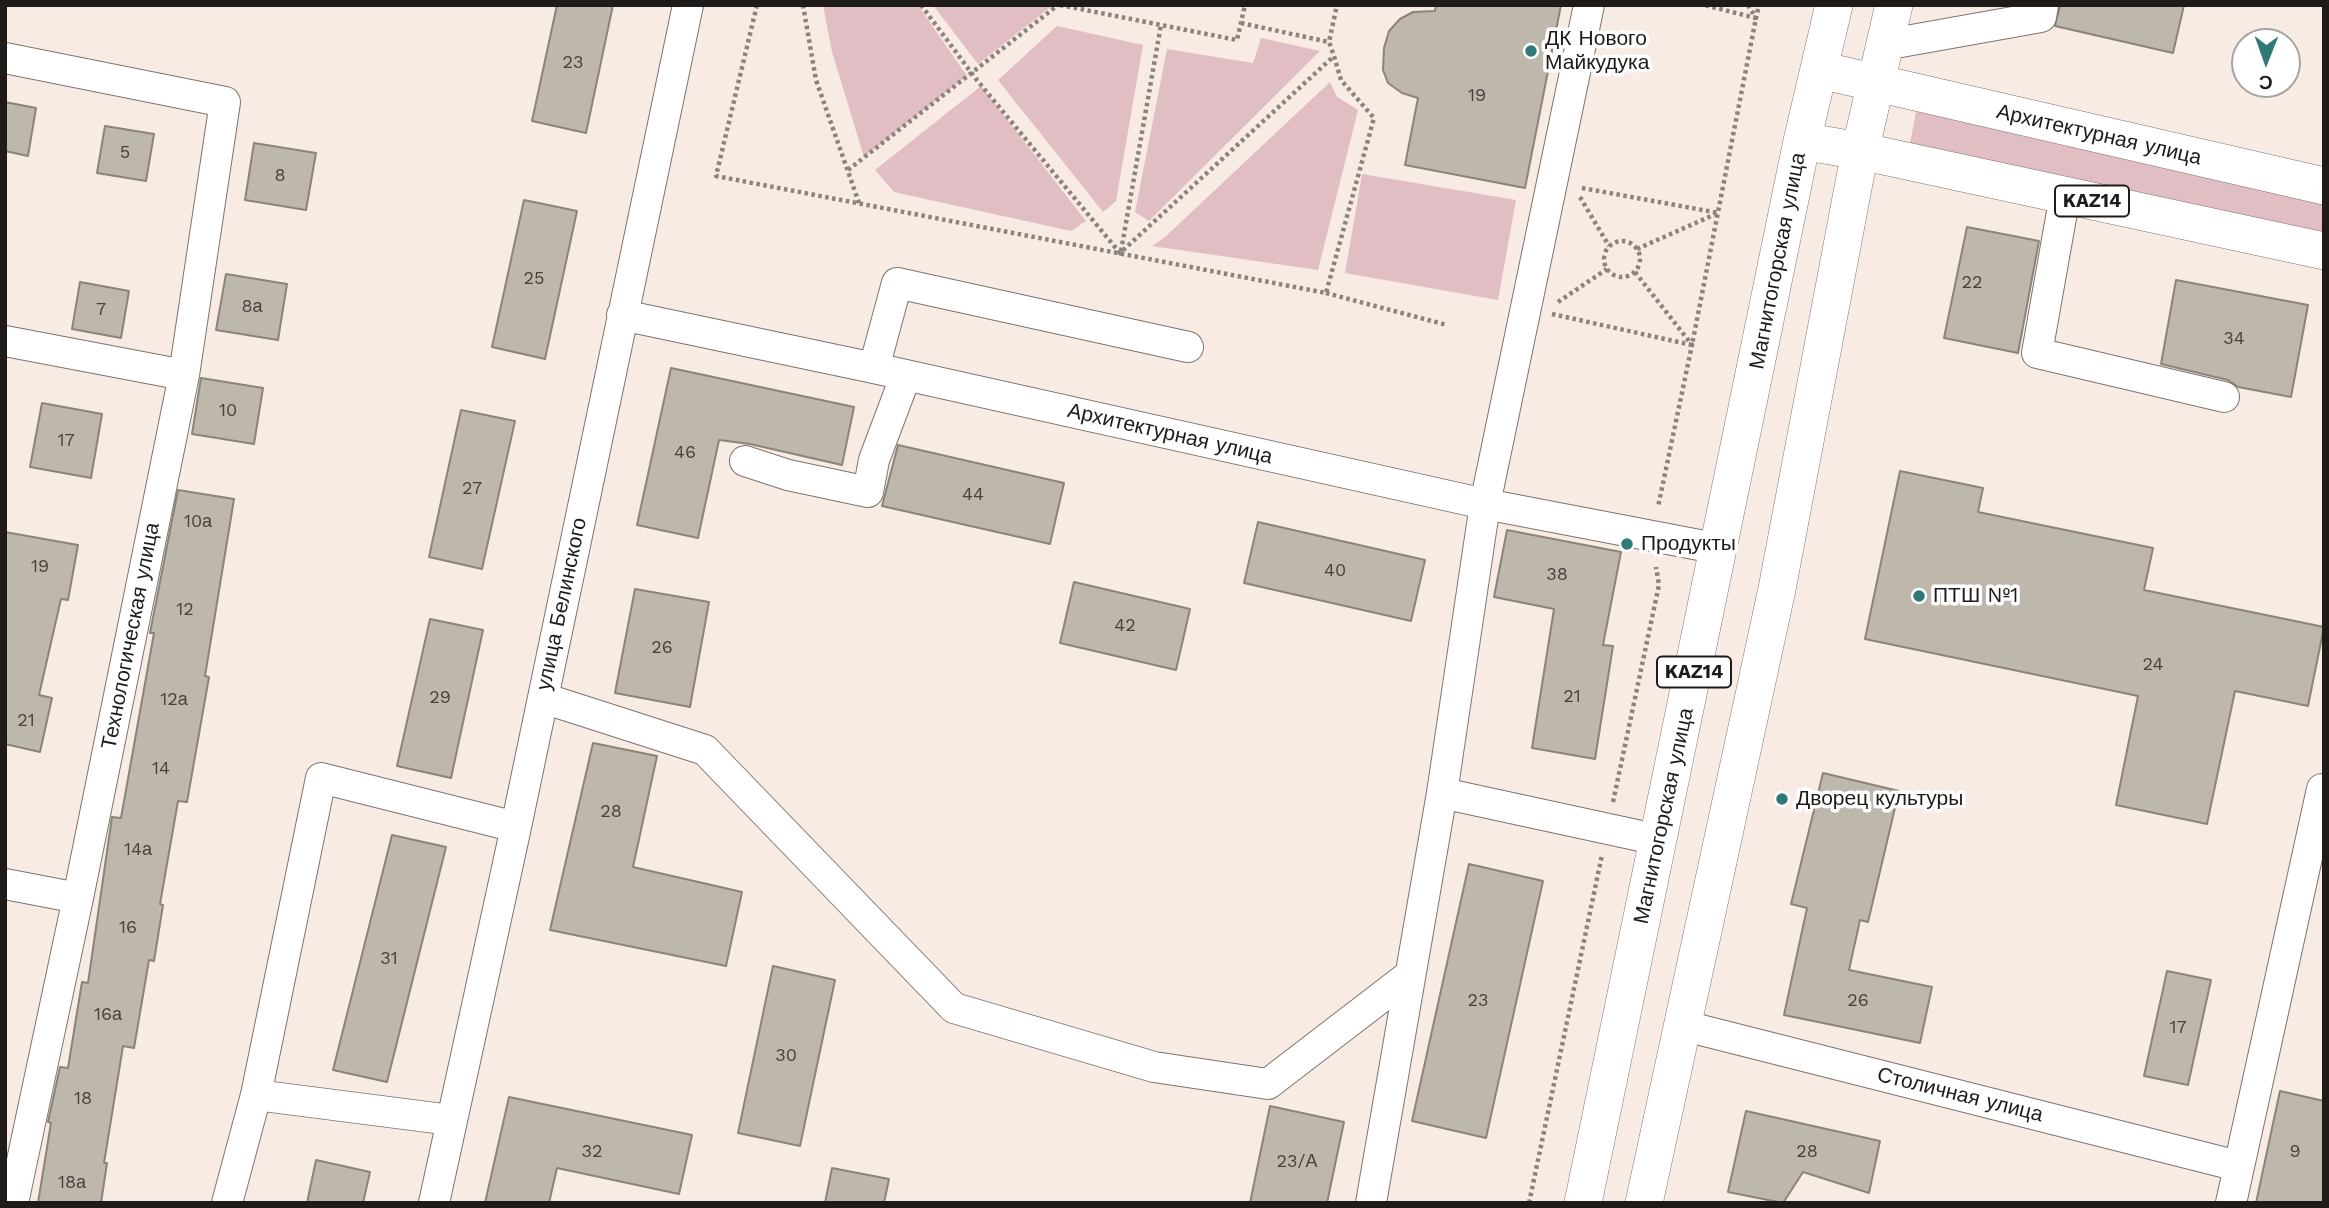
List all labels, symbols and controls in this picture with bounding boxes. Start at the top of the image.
place label: ДК Нового Майкудука [1545,26,1649,76]
north arrow [2231,28,2301,98]
marker: ДК Нового Майкудука [1523,43,1539,59]
house number: 23 [563,52,583,74]
text: С [2259,71,2273,94]
house number: 19 [1468,85,1486,107]
street label: Архитектурная улица [1994,99,2204,171]
house number: 5 [120,142,130,164]
street label: Магнитогорская улица [1745,151,1811,371]
house number: 8 [274,165,286,187]
road number: KAZ14 [2055,186,2129,216]
house number: 25 [524,268,544,290]
house number: 22 [1962,272,1982,294]
house number: 8а [241,296,263,318]
house number: 7 [96,299,106,321]
house number: 34 [2223,328,2245,350]
street label: Архитектурная улица [1065,398,1275,470]
house number: 10 [219,400,237,422]
house number: 17 [57,430,75,452]
house number: 46 [674,442,696,464]
house number: 27 [462,478,482,500]
house number: 44 [962,484,984,506]
house number: 10а [184,511,212,533]
street label: улица Белинского [531,515,593,693]
street label: Технологическая улица [97,520,165,752]
place label: Продукты [1641,531,1736,557]
marker: Продукты [1619,536,1635,552]
house number: 19 [31,556,49,578]
house number: 40 [1324,560,1346,582]
house number: 38 [1546,564,1568,586]
place label: ПТШ №1 [1933,583,2018,609]
marker: ПТШ №1 [1911,588,1927,604]
house number: 12 [176,599,194,621]
house number: 42 [1114,615,1136,637]
house number: 26 [651,637,673,659]
house number: 24 [2143,654,2163,676]
road number: KAZ14 [1657,656,1731,688]
house number: 21 [1563,686,1581,708]
house number: 29 [429,687,451,709]
house number: 12а [160,689,188,711]
street label: Магнитогорская улица [1629,706,1699,926]
house number: 21 [17,710,35,732]
house number: 14 [152,758,170,780]
place label: Дворец культуры [1796,786,1963,812]
marker: Дворец культуры [1774,791,1790,807]
house number: 28 [600,801,622,823]
house number: 14а [124,839,152,861]
house number: 16 [119,917,137,939]
house number: 31 [380,948,398,970]
house number: 23 [1468,990,1488,1012]
house number: 26 [1847,990,1869,1012]
house number: 16а [94,1004,122,1026]
house number: 17 [2169,1017,2187,1039]
house number: 30 [775,1045,797,1067]
street label: Столичная улица [1874,1062,2046,1128]
house number: 18 [74,1088,92,1110]
house number: 32 [582,1141,602,1163]
house number: 28 [1796,1141,1818,1163]
house number: 9 [2289,1141,2301,1163]
house number: 23/А [1277,1151,1317,1173]
house number: 18а [58,1172,86,1194]

